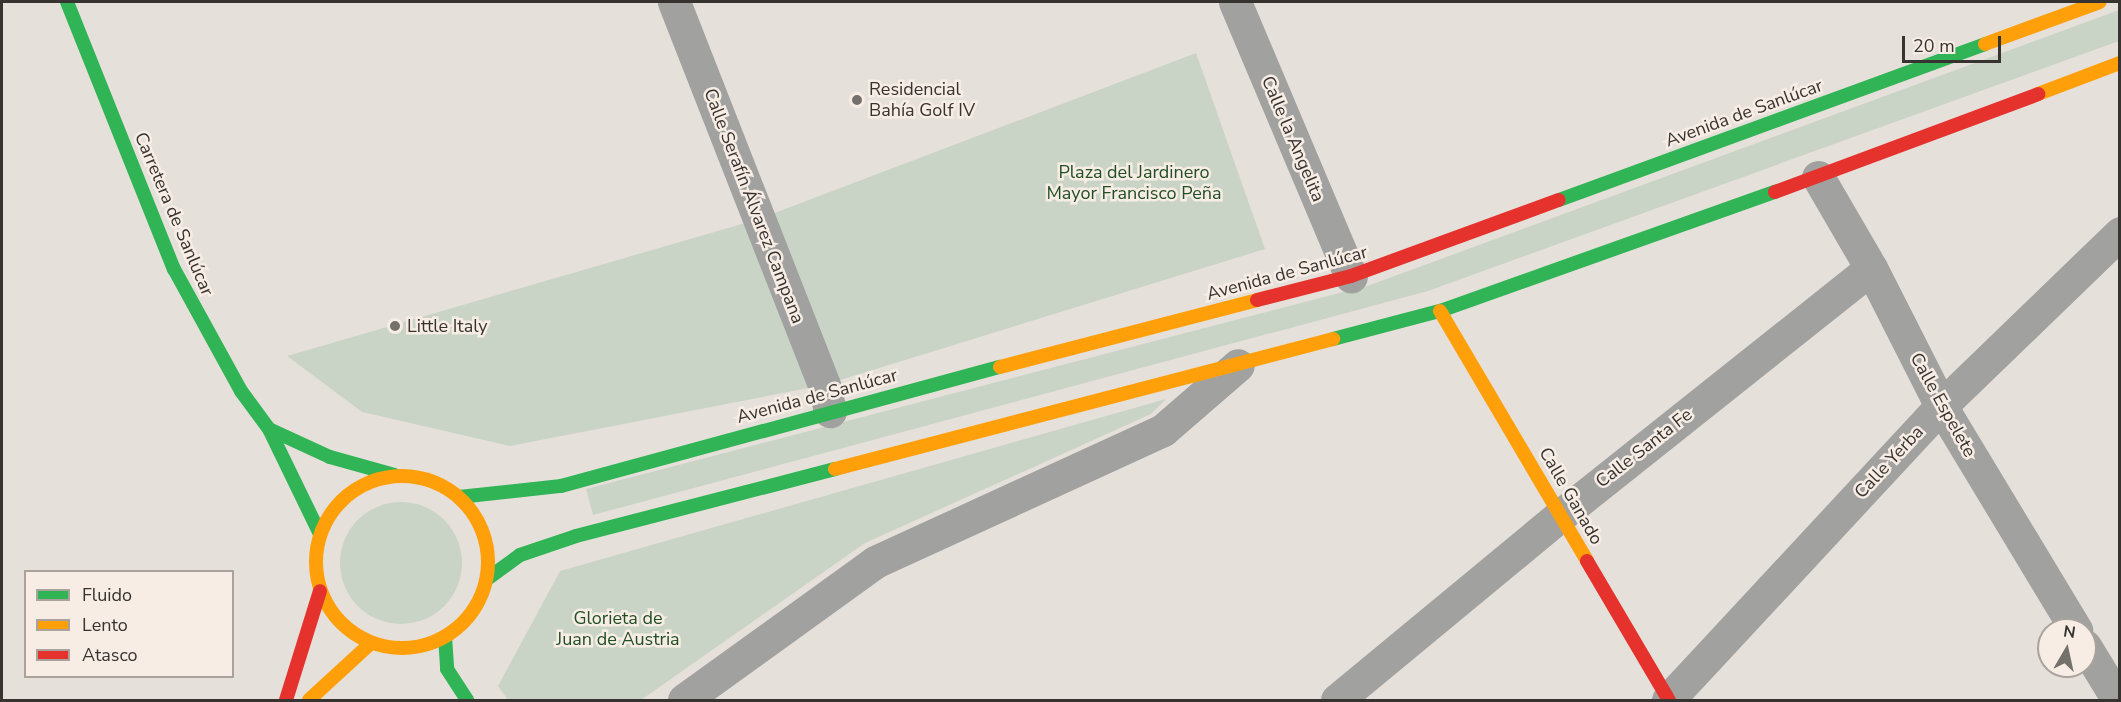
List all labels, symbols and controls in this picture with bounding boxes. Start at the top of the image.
scale bar [1905,24,2004,62]
text: 20 m [1913,34,1955,58]
street label: Calle la Angelita [1257,73,1329,205]
street label: Avenida de Sanlúcar [1662,75,1826,151]
place label: Residencial Bahía Golf IV [869,79,975,122]
street label: Calle Serafín Álvarez Campana [699,85,809,327]
marker: Residencial Bahía Golf IV [850,93,864,107]
street label: Carretera de Sanlúcar [130,129,218,299]
park label: Plaza del Jardinero Mayor Francisco Peña [1046,162,1222,204]
street label: Avenida de Sanlúcar [1204,241,1370,305]
place label: Little Italy [407,315,488,337]
marker: Little Italy [388,319,402,333]
street label: Calle Espelete [1905,349,1981,461]
street label: Avenida de Sanlúcar [734,364,900,428]
street label: Calle Santa Fe [1591,404,1697,492]
street label: Calle Yerba [1850,421,1928,503]
street label: Calle Ganado [1534,443,1608,549]
legend [24,570,234,678]
text: Fluido [82,583,132,607]
park label: Glorieta de Juan de Austria [556,608,680,650]
text: Lento [82,613,128,637]
north arrow [2037,618,2097,678]
text: N [2062,620,2077,644]
text: Atasco [82,643,138,667]

